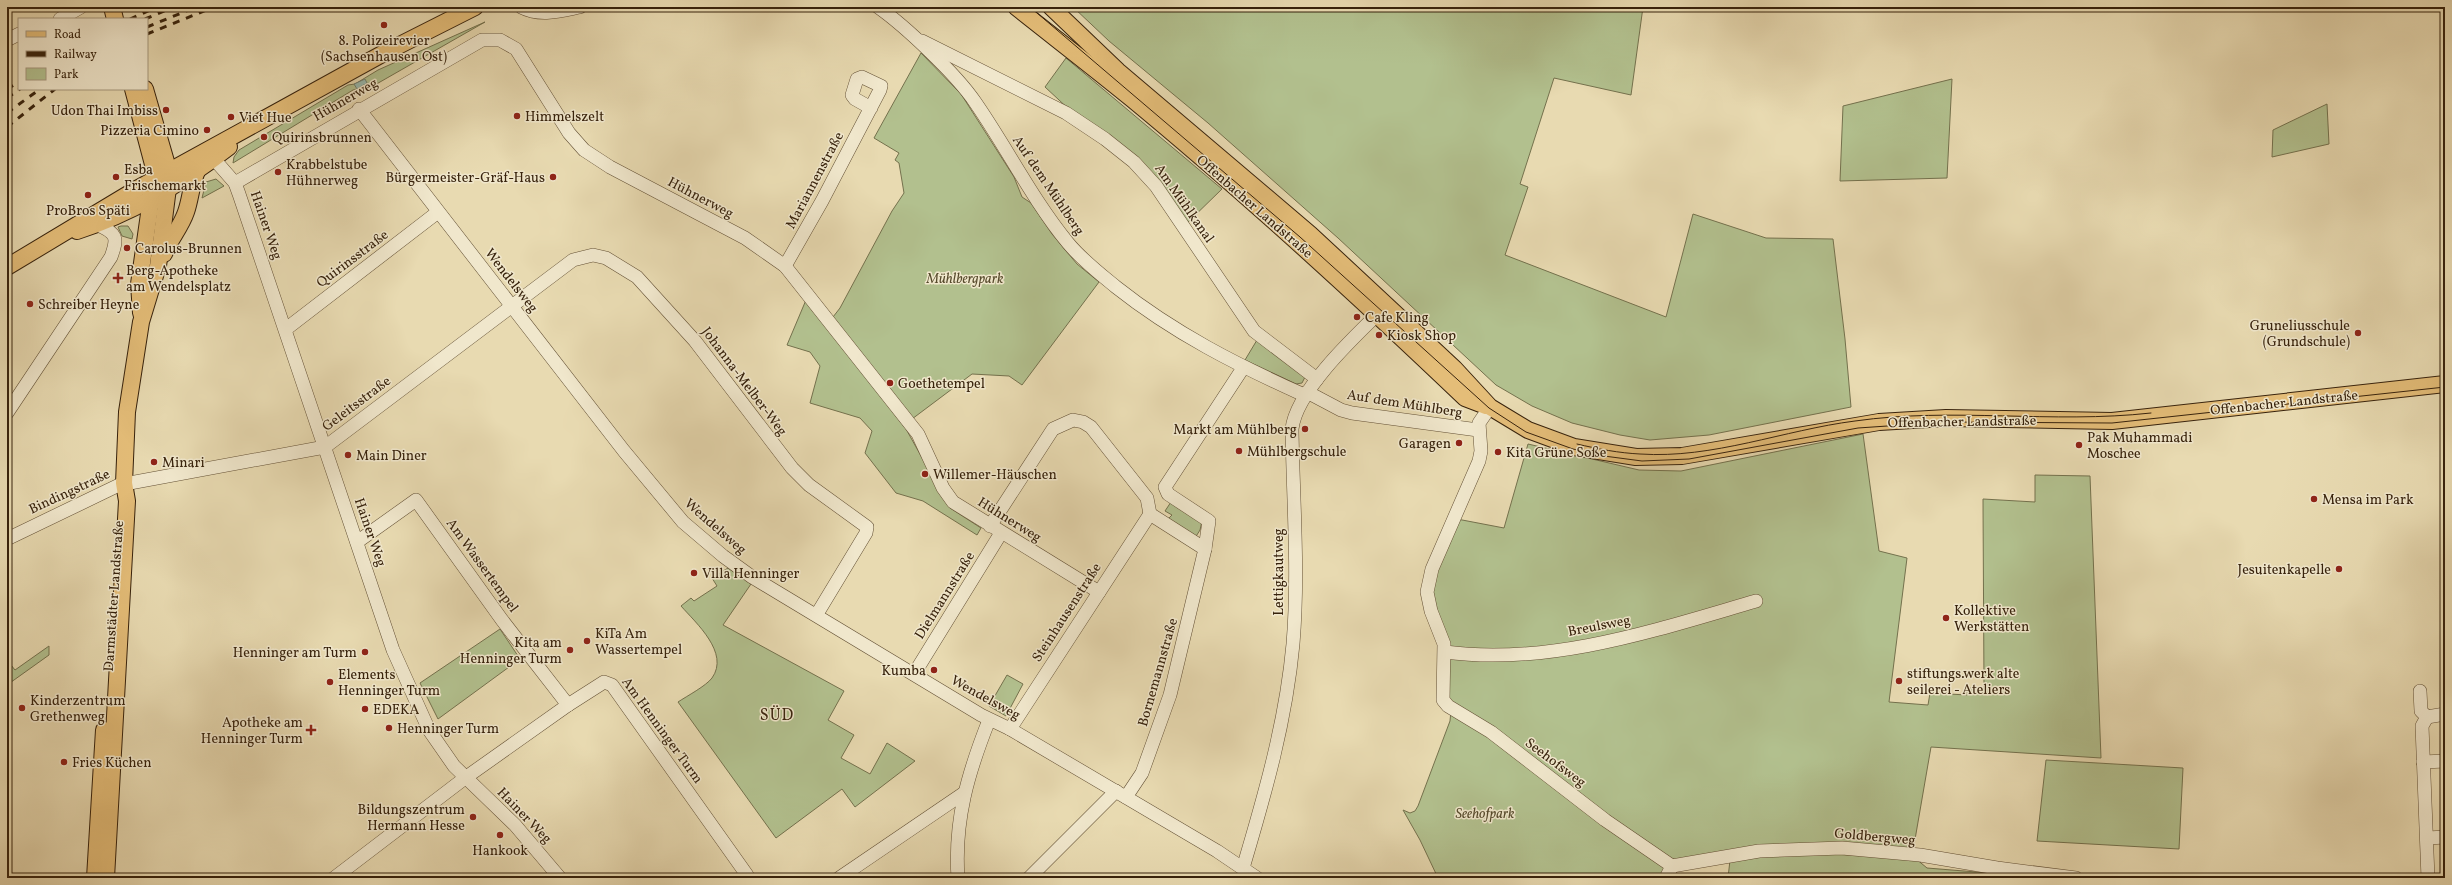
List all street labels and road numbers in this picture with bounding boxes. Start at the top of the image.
street label: Hühnerweg [310,74,382,127]
street label: Mariannenstraße [782,128,849,233]
street label: Auf dem Mühlberg [1007,132,1088,240]
street label: Offenbacher Landstraße [1192,151,1317,263]
street label: Am Mühlkanal [1150,161,1218,247]
street label: Hühnerweg [664,173,737,224]
street label: Hainer Weg [245,189,286,262]
street label: Quirinsstraße [313,226,393,293]
street label: Wendelsweg [480,245,542,317]
street label: Johanna-Melber-Weg [697,324,791,440]
street label: Geleitsstraße [319,372,395,436]
street label: Auf dem Mühlberg [1346,386,1464,423]
street label: Offenbacher Landstraße [2209,386,2359,421]
street label: Offenbacher Landstraße [1888,412,2037,433]
street label: Bindingstraße [26,465,114,519]
street label: Hühnerweg [974,493,1045,547]
street label: Wendelsweg [680,495,750,560]
street label: Hainer Weg [349,496,390,569]
street label: Am Wassertempel [441,515,522,617]
street label: Darmstädter Landstraße [100,520,129,672]
street label: Lettigkautweg [1270,528,1289,616]
street label: Dielmannstraße [911,548,980,643]
street label: Steinhausenstraße [1028,559,1107,666]
street label: Breulsweg [1566,611,1632,642]
street label: Bornemannstraße [1134,616,1183,729]
street label: Wendelsweg [947,671,1023,725]
street label: Am Henninger Turm [617,674,707,788]
street label: Seehofsweg [1521,734,1589,792]
street label: Hainer Weg [492,784,556,848]
street label: Goldbergweg [1833,824,1916,851]

